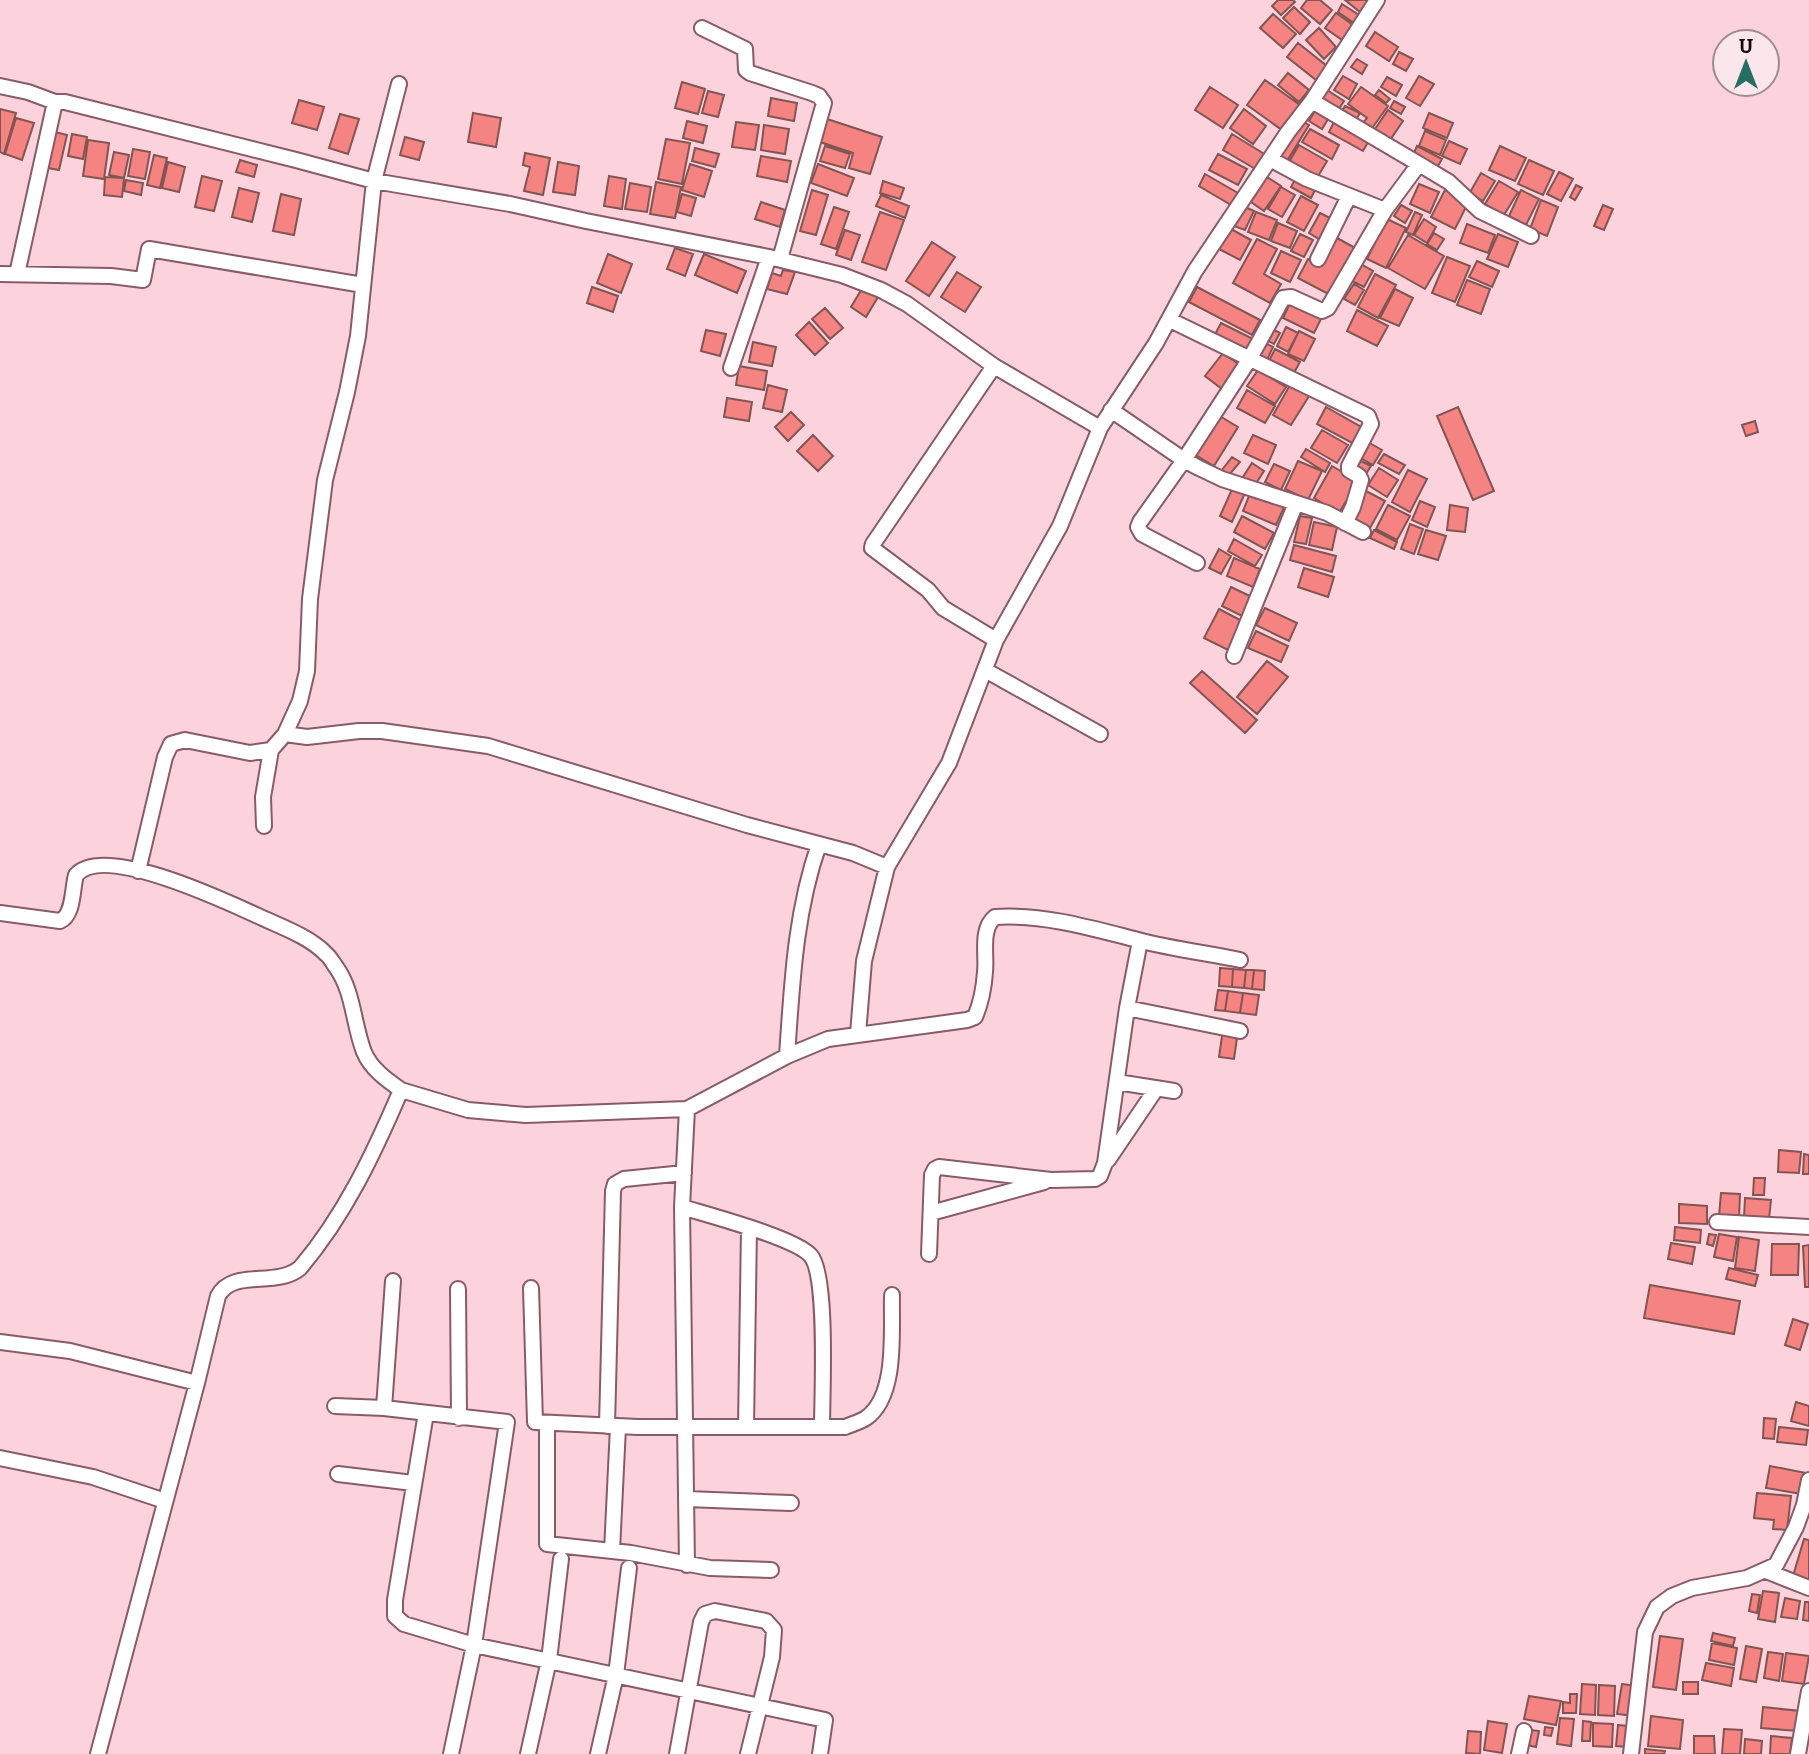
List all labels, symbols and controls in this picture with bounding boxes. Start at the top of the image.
north arrow [1711,28,1781,98]
text: U [1739,35,1753,58]

